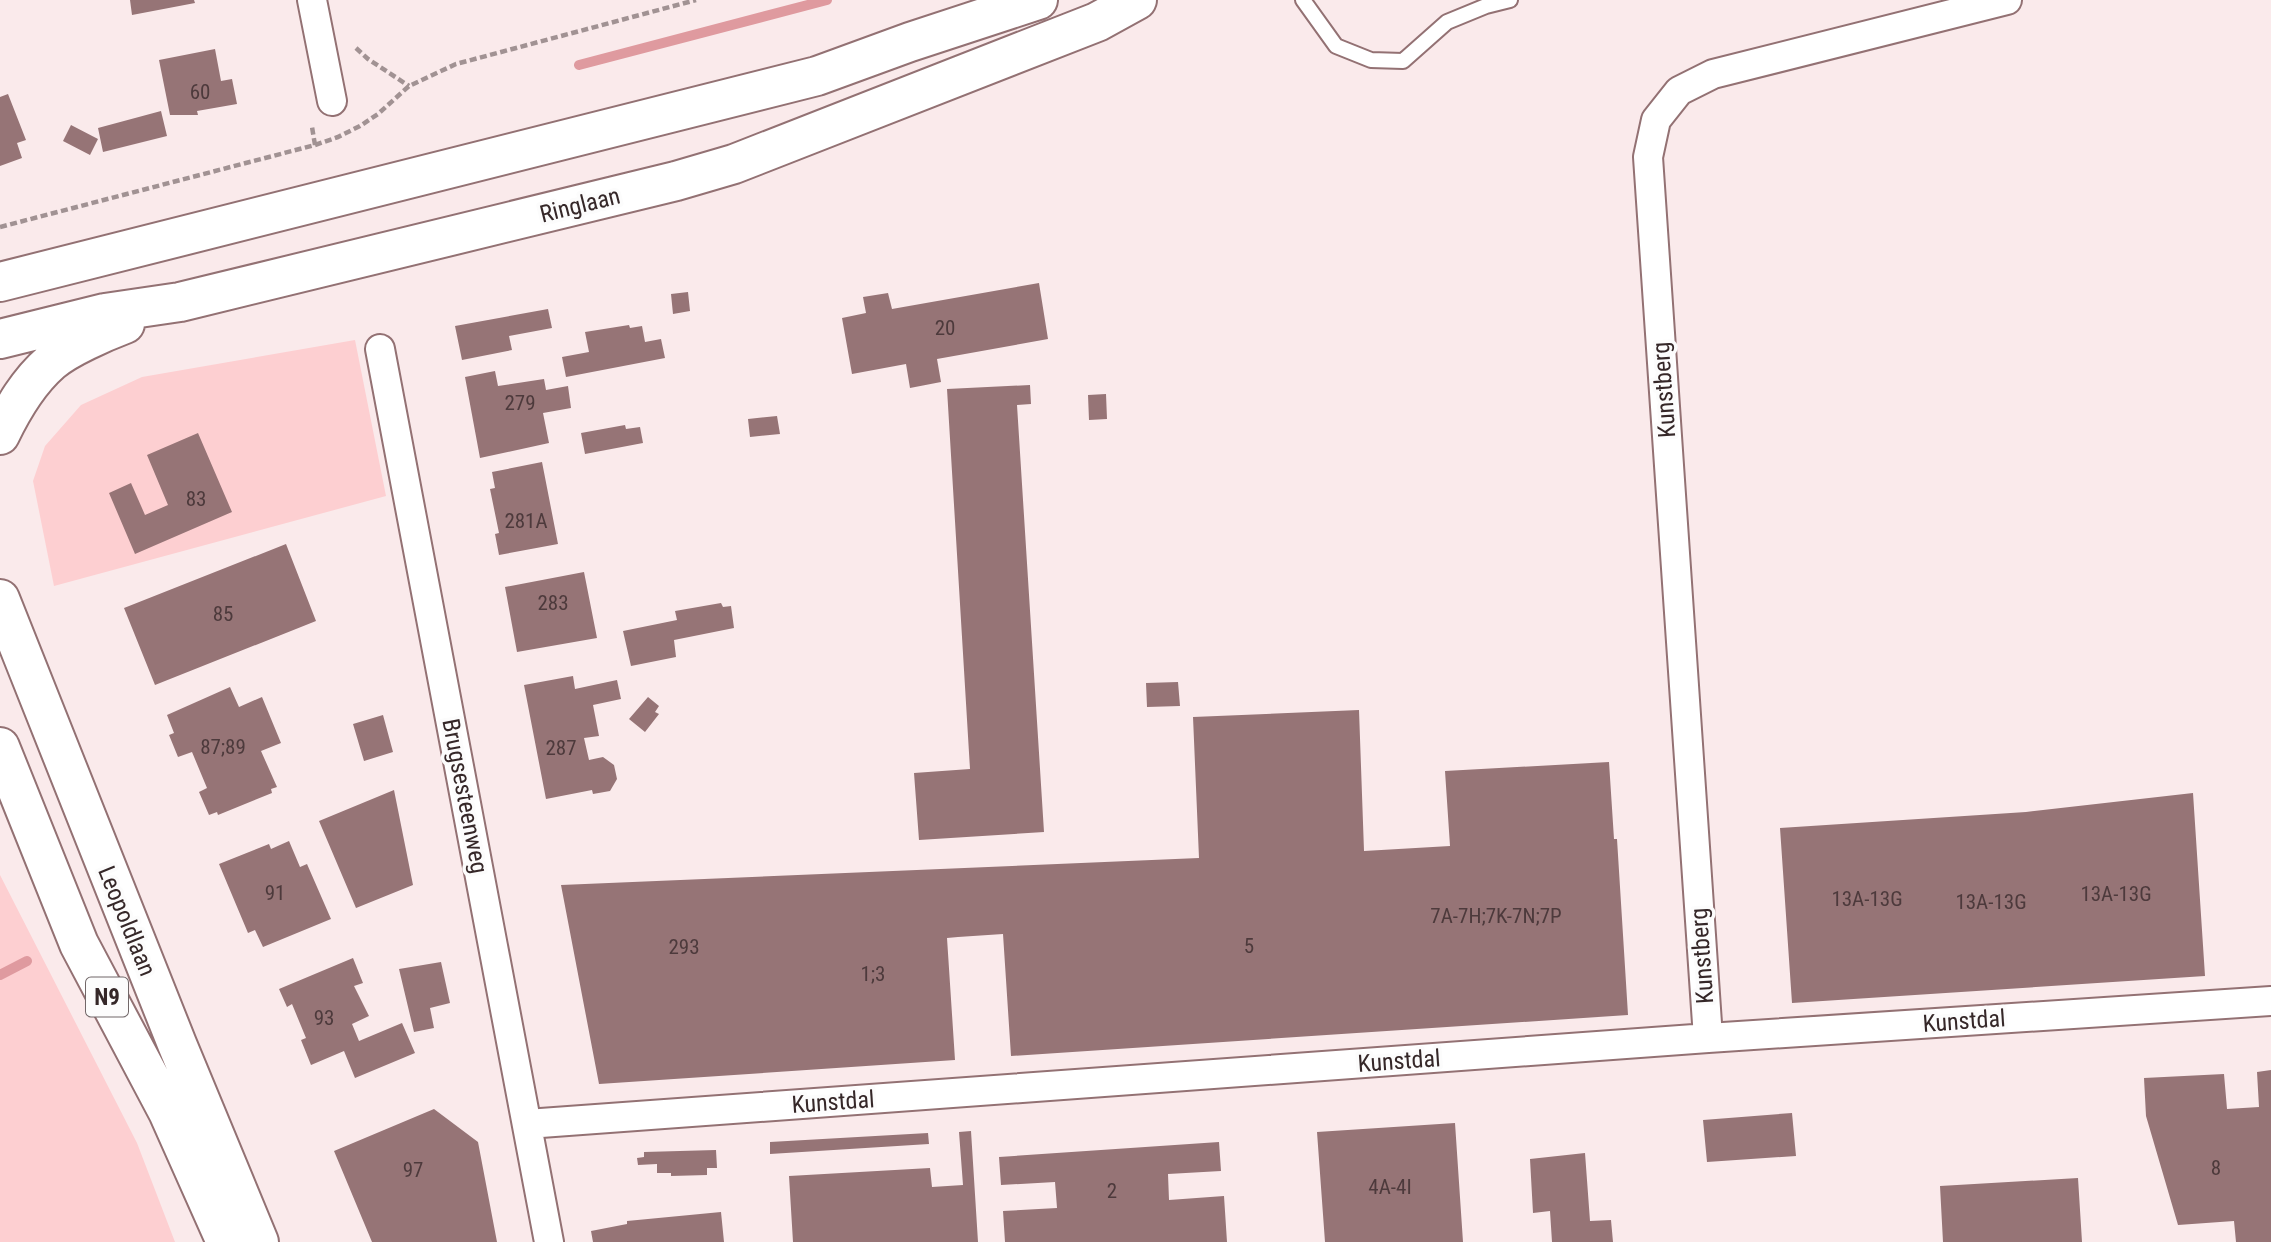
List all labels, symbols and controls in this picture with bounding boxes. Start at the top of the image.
house number: 60 [190,80,210,104]
street label: Ringlaan [537,182,623,228]
house number: 20 [935,316,955,340]
street label: Kunstberg [1647,341,1681,439]
house number: 279 [504,391,536,415]
house number: 83 [186,487,206,511]
house number: 281A [504,509,548,533]
house number: 283 [537,591,569,615]
house number: 85 [213,602,233,626]
street label: Brugsesteenweg [436,716,494,876]
house number: 87;89 [200,735,246,759]
house number: 287 [545,736,577,760]
street label: Leopoldlaan [92,862,162,980]
house number: 91 [265,881,285,905]
house number: 13A-13G [2080,882,2152,906]
house number: 13A-13G [1831,887,1903,911]
house number: 13A-13G [1955,890,2027,914]
house number: 7A-7H;7K-7N;7P [1430,904,1562,928]
street label: Kunstberg [1685,907,1719,1005]
house number: 5 [1244,934,1254,958]
house number: 293 [668,935,700,959]
house number: 1;3 [861,962,886,986]
road number: N9 [86,978,128,1016]
street label: Kunstdal [1922,1004,2006,1038]
house number: 93 [314,1006,334,1030]
street label: Kunstdal [1357,1044,1441,1078]
street label: Kunstdal [791,1085,875,1119]
house number: 8 [2211,1156,2221,1180]
house number: 97 [403,1158,423,1182]
house number: 4A-4I [1368,1175,1412,1199]
house number: 2 [1107,1179,1117,1203]

